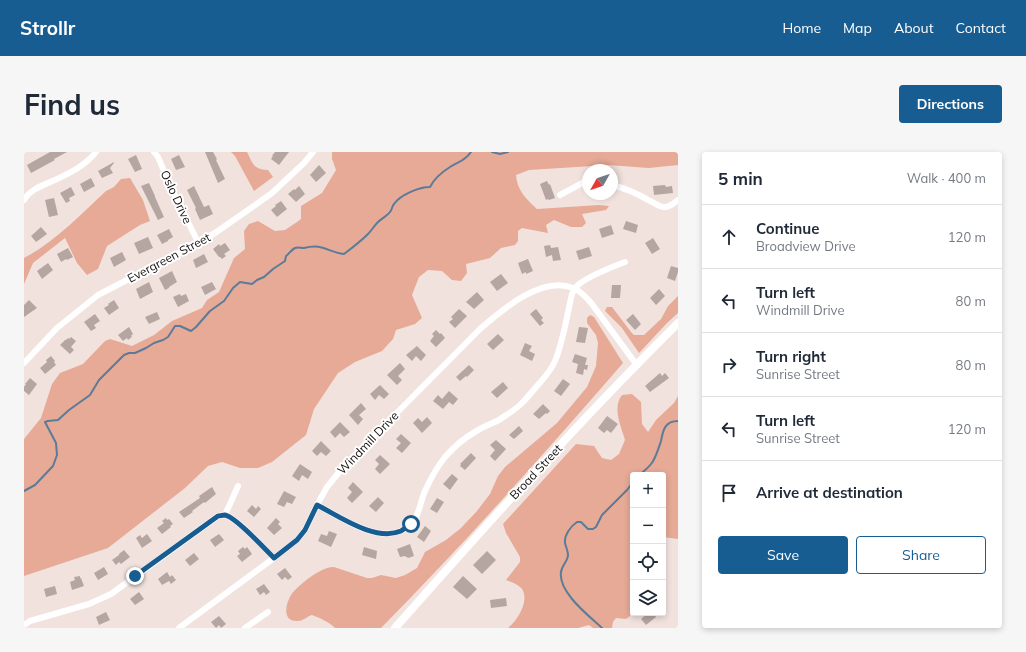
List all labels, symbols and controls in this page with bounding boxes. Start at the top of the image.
text: Strollr [20,16,75,40]
text: Home [782,19,821,37]
text: Map [843,19,872,37]
text: About [894,19,934,37]
text: Contact [956,19,1006,37]
button: Directions [899,85,1002,123]
text: Find us [24,87,120,122]
north arrow [582,164,618,200]
street label: Oslo Drive [158,168,195,226]
text: 5 min [718,168,763,189]
text: Walk · 400 m [907,170,986,186]
text: Continue [756,219,819,238]
icon: ahead [718,226,740,248]
street label: Evergreen Street [125,229,213,286]
text: 120 m [948,229,986,245]
text: Broadview Drive [756,238,856,254]
text: Turn left [756,283,815,302]
icon: left [718,290,740,312]
text: 80 m [956,293,986,309]
text: Windmill Drive [756,302,844,318]
text: Turn right [756,347,826,366]
icon: right [718,354,740,376]
text: 80 m [956,357,986,373]
text: Sunrise Street [756,366,840,382]
street label: Windmill Drive [334,408,401,477]
text: Turn left [756,411,815,430]
icon: left [718,418,740,440]
text: 120 m [948,421,986,437]
text: Sunrise Street [756,430,840,446]
street label: Broad Street [506,441,565,502]
map controls [630,472,666,616]
button: + [630,472,666,508]
icon: arrive [718,482,740,504]
text: Arrive at destination [756,483,903,502]
button: − [630,508,666,544]
route start [402,515,420,533]
button: Save [718,536,848,574]
button: Share [856,536,986,574]
button: locate [630,544,666,580]
route end [126,567,144,585]
button: layers [630,580,666,616]

